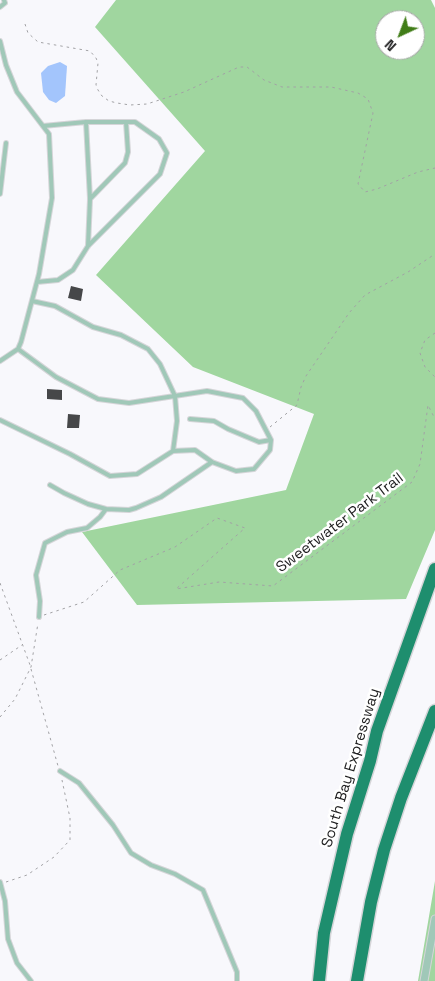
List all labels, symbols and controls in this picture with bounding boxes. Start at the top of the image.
north arrow [375,10,425,60]
text: N [381,35,400,55]
street label: Sweetwater Park Trail [273,469,407,577]
street label: South Bay Expressway [318,686,384,850]

